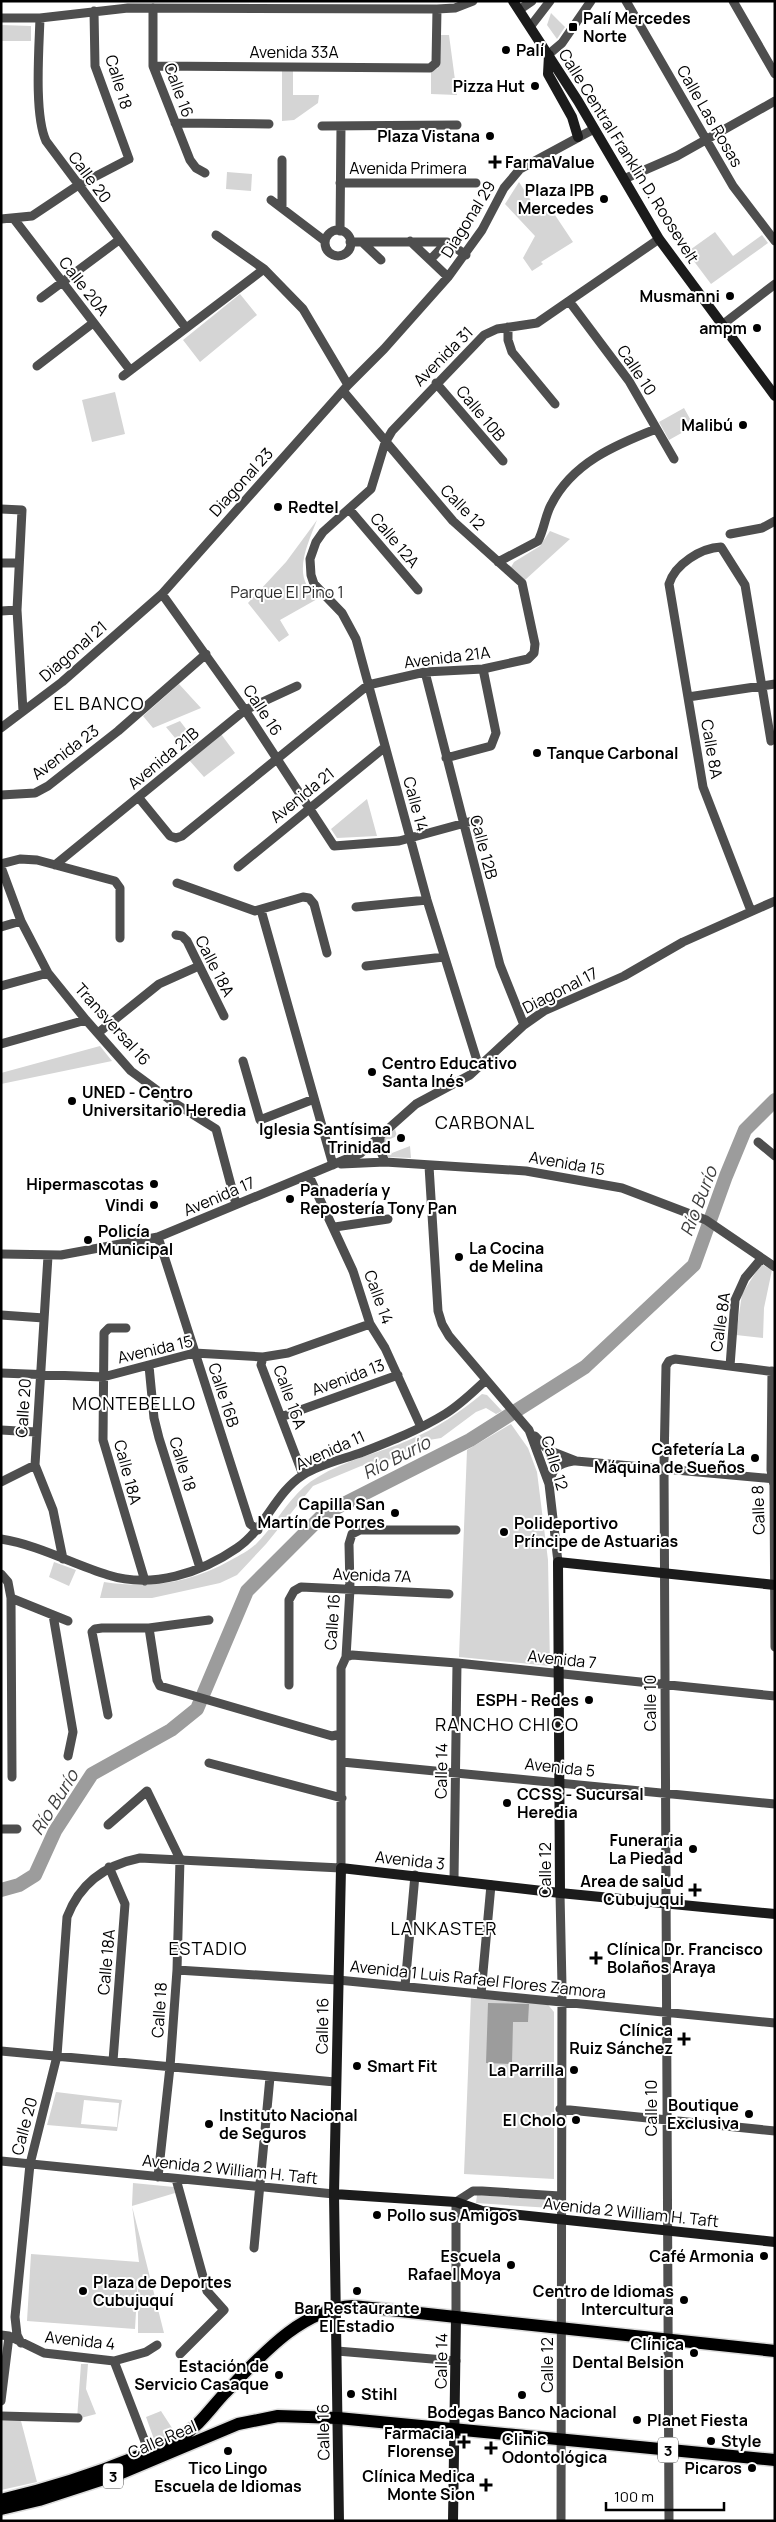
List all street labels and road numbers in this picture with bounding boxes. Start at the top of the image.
street label: Avenida 33A [249,41,339,63]
street label: Calle Central Franklin D. Roosevelt [554,45,704,267]
street label: Calle 18 [100,52,138,112]
street label: Calle 16 [159,60,199,120]
street label: Calle Las Rosas [672,61,748,171]
street label: Calle 20 [63,147,117,207]
street label: Avenida Primera [349,157,467,179]
street label: Diagonal 29 [436,176,500,262]
street label: Calle 20A [54,252,114,320]
street label: Avenida 31 [408,321,478,391]
street label: Calle 10 [612,340,662,400]
street label: Calle 10B [451,381,511,446]
street label: Diagonal 23 [204,443,278,521]
street label: Calle 12 [436,479,490,535]
street label: Calle 12A [366,508,424,572]
street label: Diagonal 21 [34,615,112,687]
street label: Avenida 21A [403,641,491,673]
street label: Calle 16 [238,680,288,740]
street label: Calle 8A [696,718,728,780]
street label: Avenida 23 [27,719,103,785]
street label: Avenida 21B [123,722,203,794]
street label: Avenida 21 [265,762,339,828]
street label: Calle 14 [398,774,434,834]
street label: Calle 12B [465,813,503,882]
street label: Calle 18A [190,932,240,1000]
street label: Diagonal 17 [519,962,601,1018]
street label: Transversal 16 [70,978,156,1070]
street label: Avenida 15 [527,1146,607,1180]
street label: Avenida 17 [180,1171,258,1221]
street label: Calle 14 [359,1267,399,1327]
street label: Calle 8A [705,1291,735,1353]
street label: Avenida 15 [115,1330,195,1368]
street label: Avenida 13 [308,1354,388,1400]
street label: Calle 16B [203,1360,245,1430]
street label: Calle 16A [268,1362,312,1432]
street label: Calle 20 [10,1378,36,1438]
street label: Avenida 11 [292,1425,368,1475]
street label: Calle 12 [536,1433,574,1493]
street label: Calle 18 [164,1434,202,1494]
street label: Calle 18A [109,1437,147,1507]
street label: Calle 8 [746,1485,770,1535]
street label: Avenida 7A [332,1563,412,1587]
street label: Calle 16 [319,1593,345,1651]
street label: Avenida 7 [526,1644,598,1674]
street label: Calle 10 [639,1675,661,1731]
street label: Calle 14 [430,1743,452,1799]
street label: Avenida 5 [524,1752,596,1782]
street label: Calle 12 [534,1842,556,1898]
street label: Avenida 3 [374,1845,446,1875]
street label: Calle 18A [92,1928,120,1996]
street label: Avenida 1 Luis Rafael Flores Zamora [349,1955,607,2003]
street label: Calle 18 [146,1981,172,2039]
street label: Calle 16 [311,1998,333,2054]
street label: Calle 10 [640,2080,662,2136]
street label: Calle 20 [6,2095,42,2157]
street label: Avenida 2 William H. Taft [141,2149,319,2189]
street label: Avenida 2 William H. Taft [542,2192,720,2232]
street label: Avenida 4 [44,2325,116,2355]
street label: Calle 14 [430,2333,452,2389]
street label: Calle 12 [536,2337,558,2393]
street label: Calle 16 [312,2404,334,2460]
street label: Calle Real [124,2415,200,2463]
road number: 3 [658,2438,678,2462]
road number: 3 [103,2464,123,2488]

